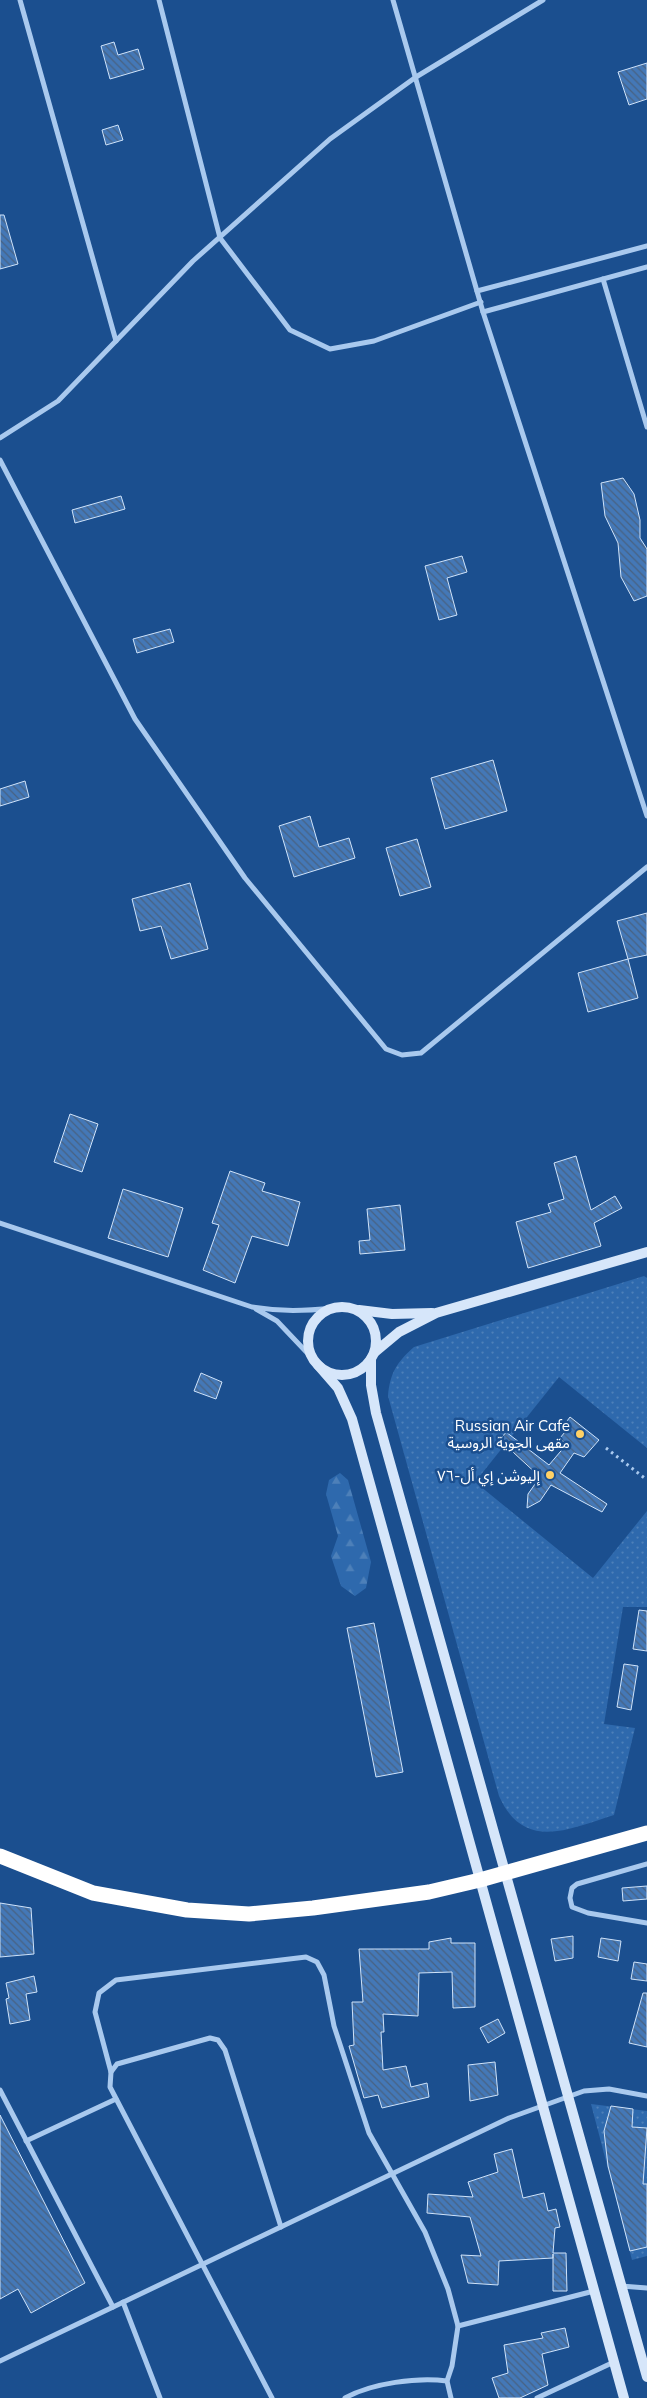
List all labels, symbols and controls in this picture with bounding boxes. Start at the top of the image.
place label: Russian Air Cafe مقهى الجوية الروسية [448,1416,570,1452]
marker: Russian Air Cafe مقهى الجوية الروسية [574,1428,586,1440]
place label: إليوشن إي أل-٧٦ [437,1466,541,1487]
marker: إليوشن إي أل-٧٦ [544,1469,556,1481]

